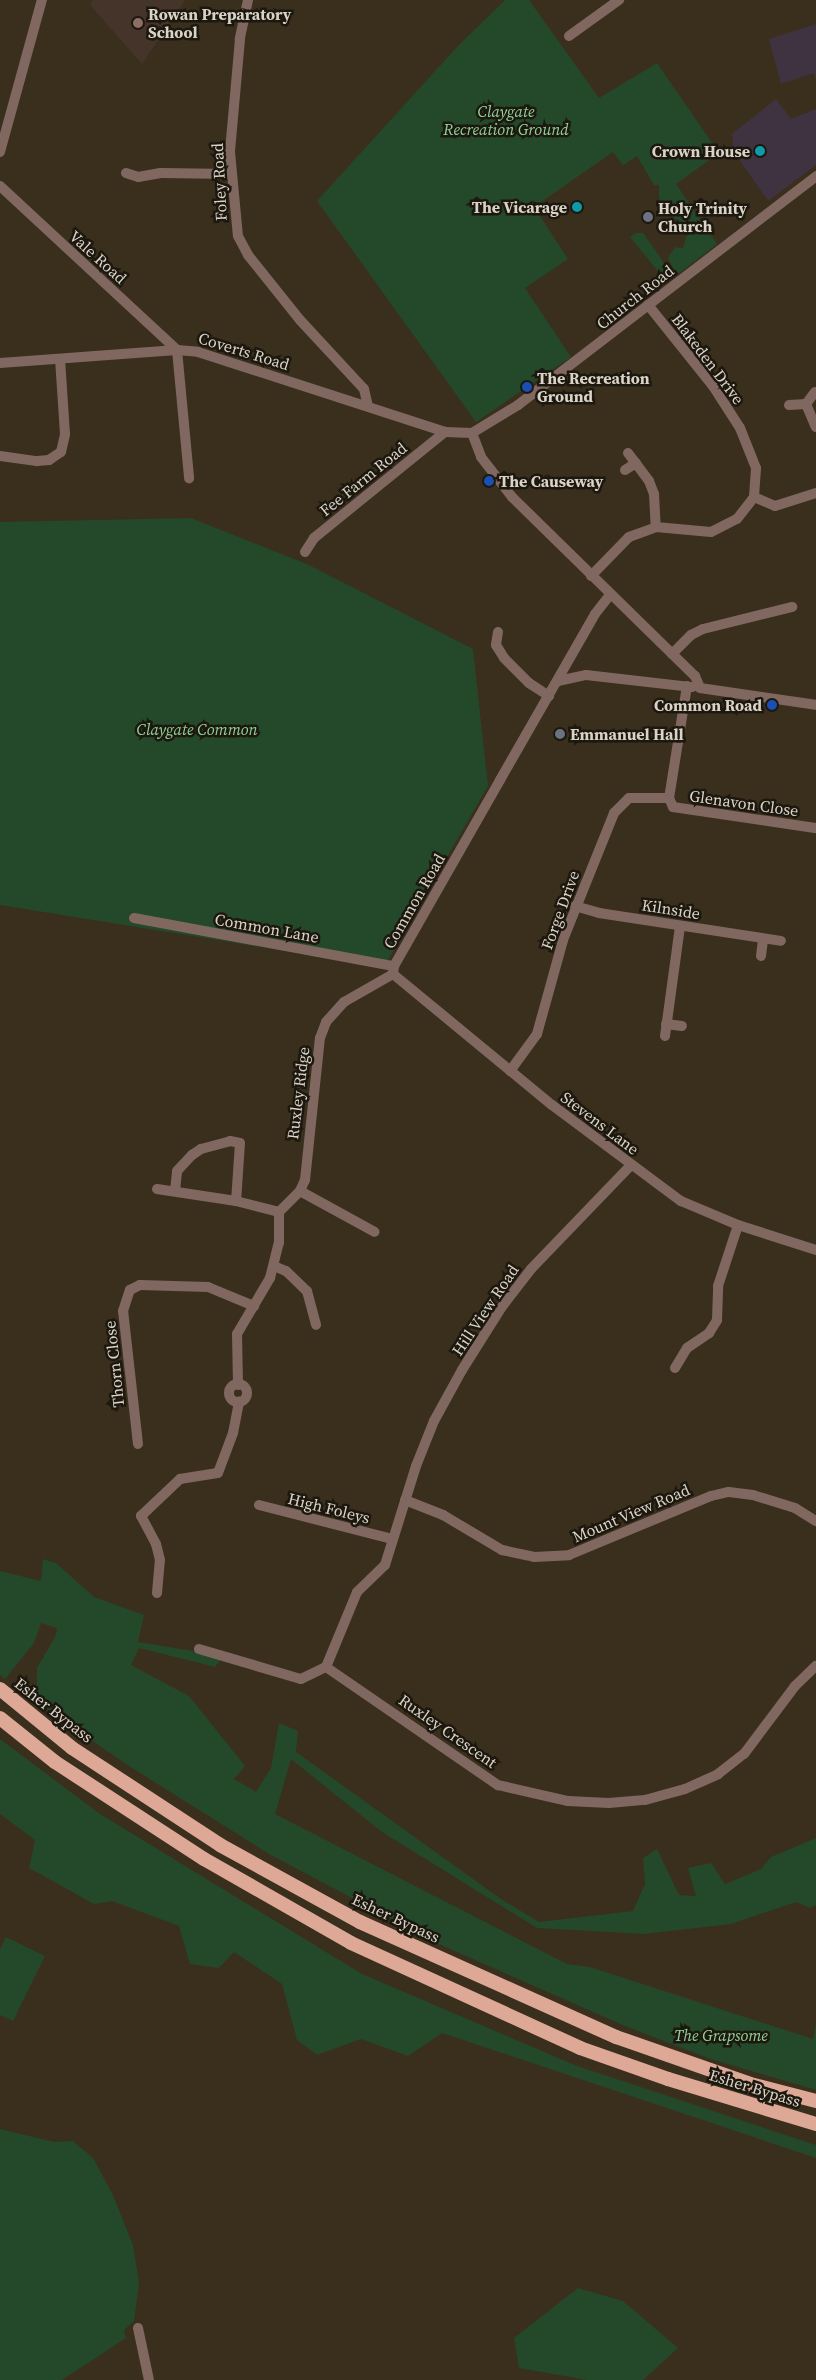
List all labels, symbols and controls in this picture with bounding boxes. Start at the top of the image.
place label: Rowan Preparatory School [148,4,291,42]
marker: Rowan Preparatory School [132,17,144,29]
park label: Claygate Recreation Ground [443,101,569,139]
place label: Crown House [652,141,750,161]
street label: Foley Road [207,142,231,222]
marker: Crown House [754,145,766,157]
place label: The Vicarage [471,197,567,217]
place label: Holy Trinity Church [658,198,747,236]
marker: The Vicarage [571,201,583,213]
marker: Holy Trinity Church [642,211,654,223]
street label: Vale Road [65,226,131,288]
street label: Church Road [593,261,677,333]
street label: Blakeden Drive [668,310,748,408]
street label: Coverts Road [196,328,292,374]
place label: The Recreation Ground [537,368,650,406]
marker: The Recreation Ground [521,381,533,393]
street label: Fee Farm Road [316,438,410,520]
place label: The Causeway [499,471,603,491]
marker: The Causeway [483,475,495,487]
place label: Common Road [654,695,762,715]
marker: Common Road [766,699,778,711]
park label: Claygate Common [136,719,258,739]
place label: Emmanuel Hall [570,724,684,744]
marker: Emmanuel Hall [554,728,566,740]
street label: Glenavon Close [688,786,800,820]
street label: Common Road [379,850,449,952]
street label: Forge Drive [537,868,583,952]
street label: Kilnside [640,895,702,923]
street label: Common Lane [213,909,321,947]
street label: Ruxley Ridge [283,1046,313,1140]
street label: Stevens Lane [557,1087,643,1159]
street label: Hill View Road [447,1261,523,1359]
street label: Thorn Close [100,1320,128,1408]
street label: Mount View Road [569,1480,693,1546]
street label: High Foleys [286,1489,372,1527]
street label: Esher Bypass [11,1673,97,1747]
street label: Ruxley Crescent [395,1690,501,1772]
street label: Esher Bypass [349,1889,443,1947]
park label: The Grapsome [674,2025,768,2045]
street label: Esher Bypass [707,2065,803,2111]

